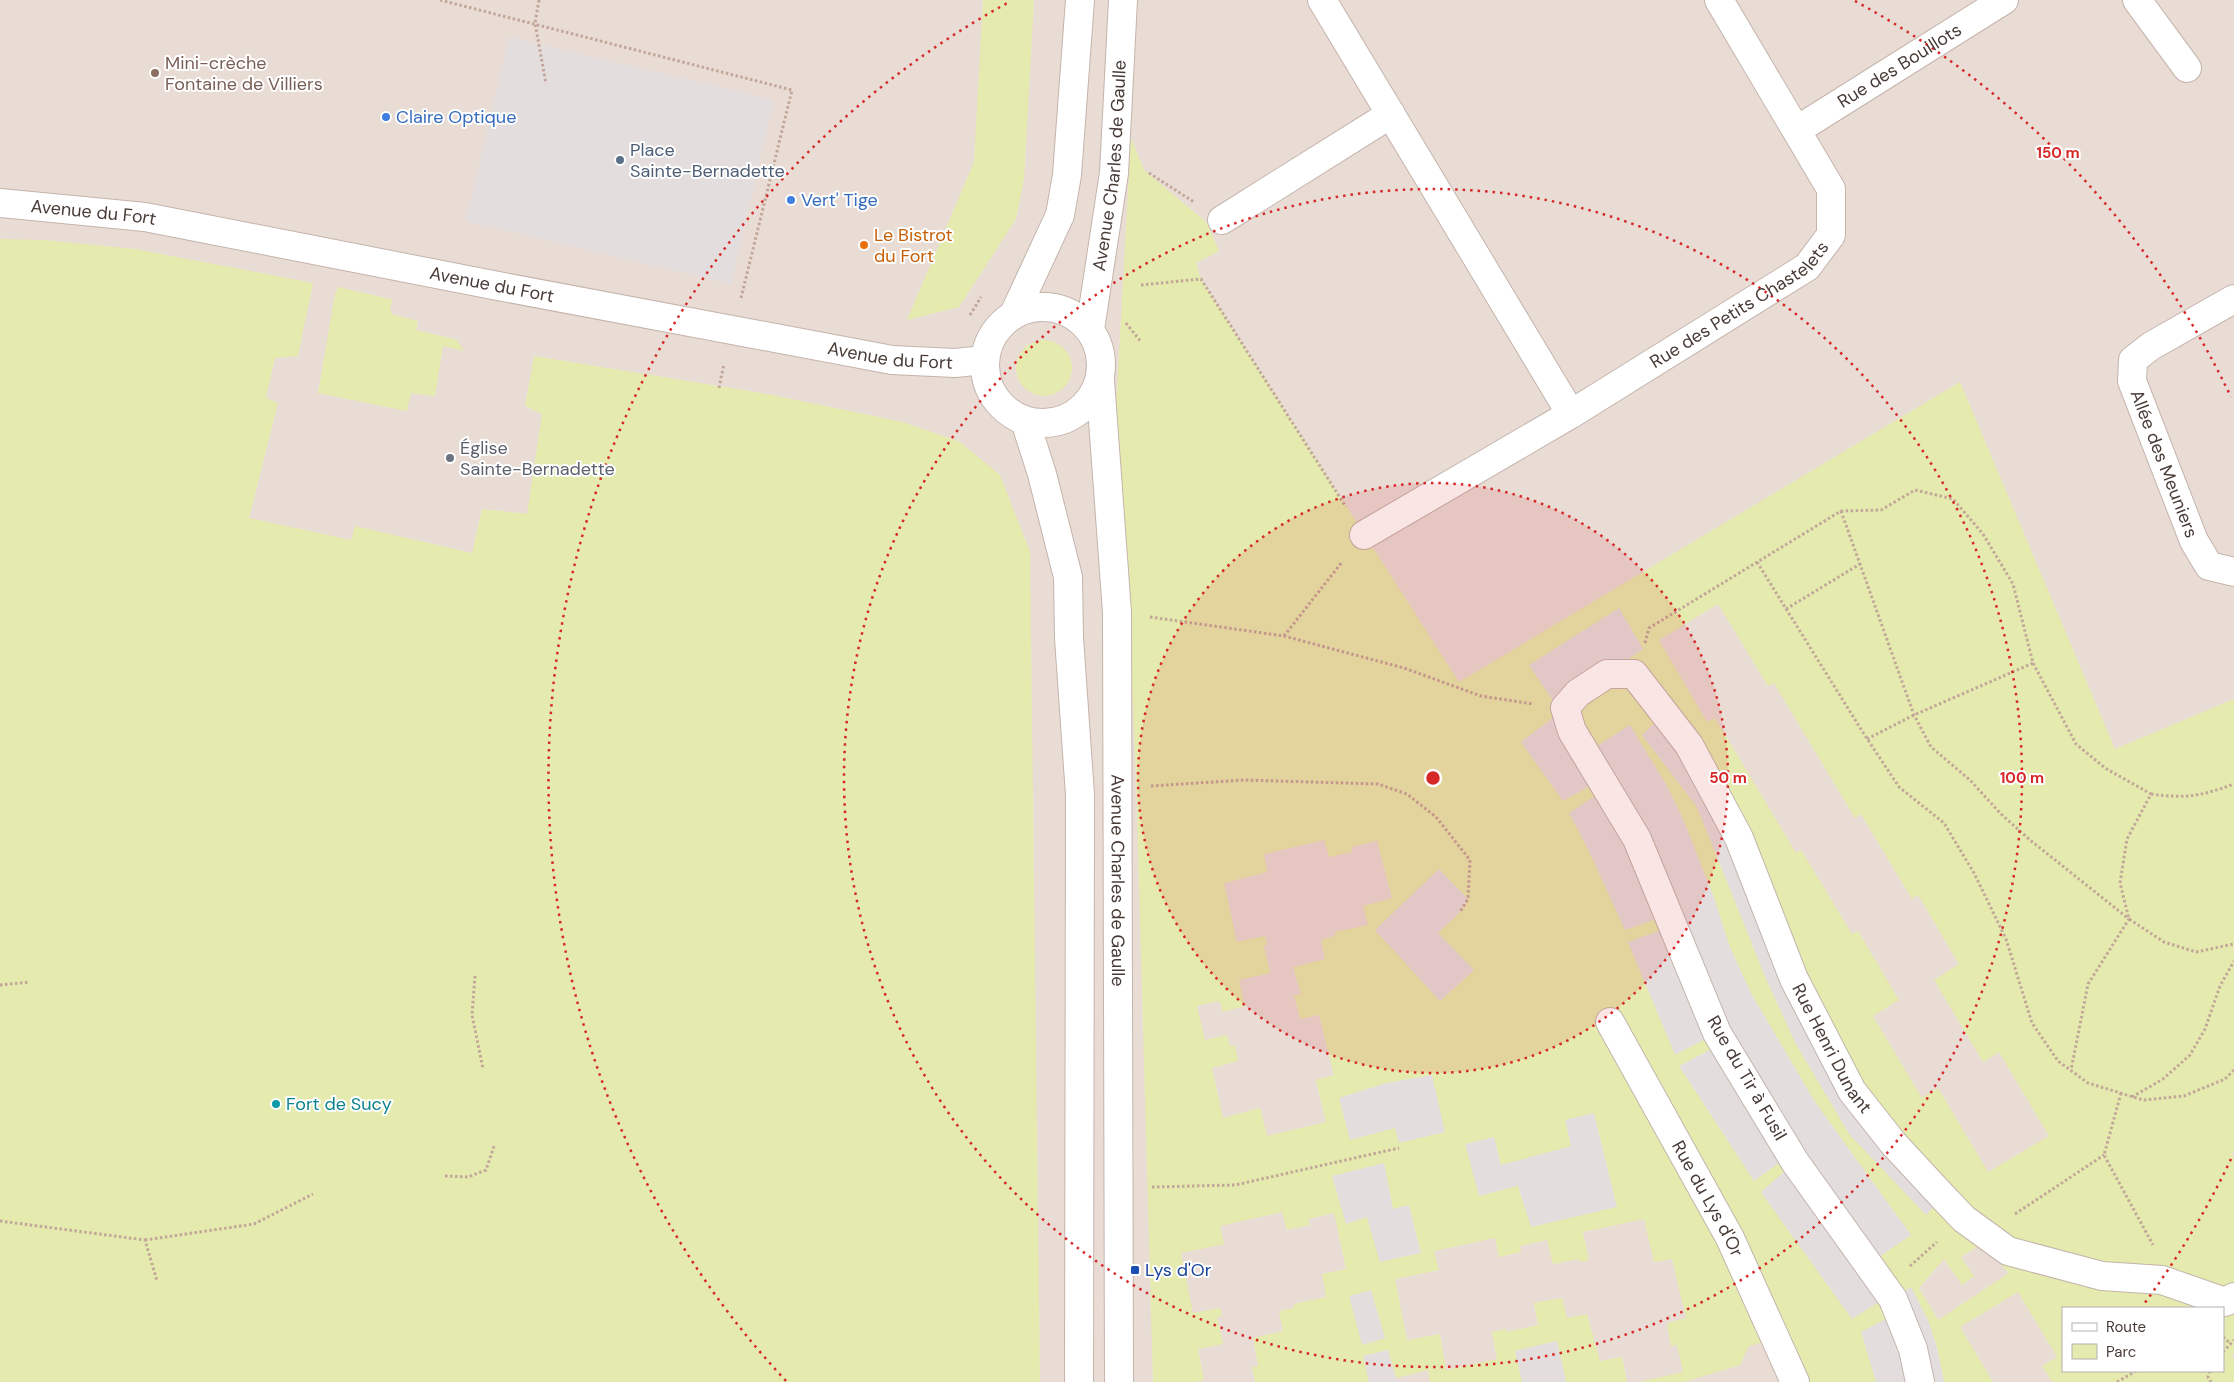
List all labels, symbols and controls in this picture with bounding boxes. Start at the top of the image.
street label: Rue des Bouillots [1833,18,1966,114]
place label: Mini-crèche Fontaine de Villiers [165,51,323,96]
street label: Avenue Charles de Gaulle [1087,59,1132,273]
marker: Mini-crèche Fontaine de Villiers [149,67,161,79]
place label: Claire Optique [396,105,516,129]
marker: Claire Optique [380,111,392,123]
place label: Place Sainte-Bernadette [630,138,785,183]
text: 150 m [2037,143,2080,163]
marker: Place Sainte-Bernadette [614,154,626,166]
place label: Vert' Tige [801,188,878,212]
street label: Avenue du Fort [30,194,158,231]
marker: Vert' Tige [785,194,797,206]
place label: Le Bistrot du Fort [874,223,953,268]
street label: Rue des Petits Chastelets [1645,236,1834,374]
marker: Le Bistrot du Fort [858,239,870,251]
street label: Avenue du Fort [428,261,556,308]
street label: Avenue du Fort [826,336,953,375]
street label: Allée des Meuniers [2125,386,2204,541]
place label: Église Sainte-Bernadette [460,436,615,481]
marker: Église Sainte-Bernadette [444,452,456,464]
text: 50 m [1709,768,1747,788]
text: 100 m [2000,768,2044,788]
centre of rings [1424,769,1442,787]
street label: Avenue Charles de Gaulle [1105,774,1130,987]
street label: Rue Henri Dunant [1786,979,1877,1118]
street label: Rue du Tir à Fusil [1702,1011,1792,1145]
place label: Fort de Sucy [286,1092,392,1116]
marker: Fort de Sucy [270,1098,282,1110]
street label: Rue du Lys d'Or [1666,1136,1749,1261]
place label: Lys d'Or [1145,1258,1212,1282]
marker: Lys d'Or [1129,1264,1141,1276]
legend [2062,1307,2224,1372]
text: Route [2106,1317,2146,1337]
text: Parc [2106,1342,2136,1362]

